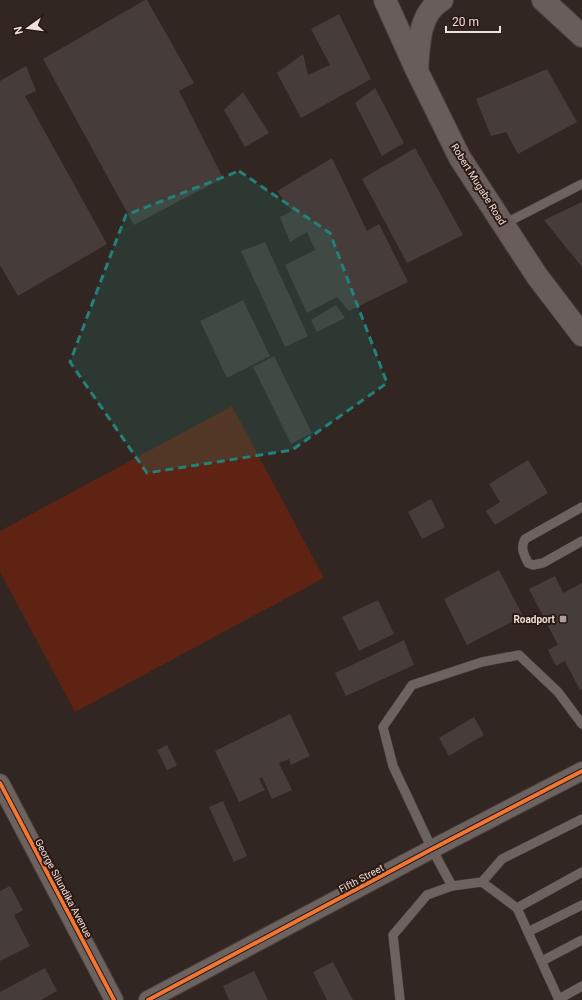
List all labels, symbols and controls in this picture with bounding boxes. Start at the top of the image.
north arrow [8,8,48,48]
scale bar [446,8,500,34]
text: 20 m [452,15,479,29]
text: N [11,25,26,36]
street label: Robert Mugabe Road [449,142,508,227]
place label: Roadport [513,614,556,625]
marker: Roadport [558,614,568,624]
street label: George Silundika Avenue [33,837,94,939]
street label: Fifth Street [337,862,385,895]

